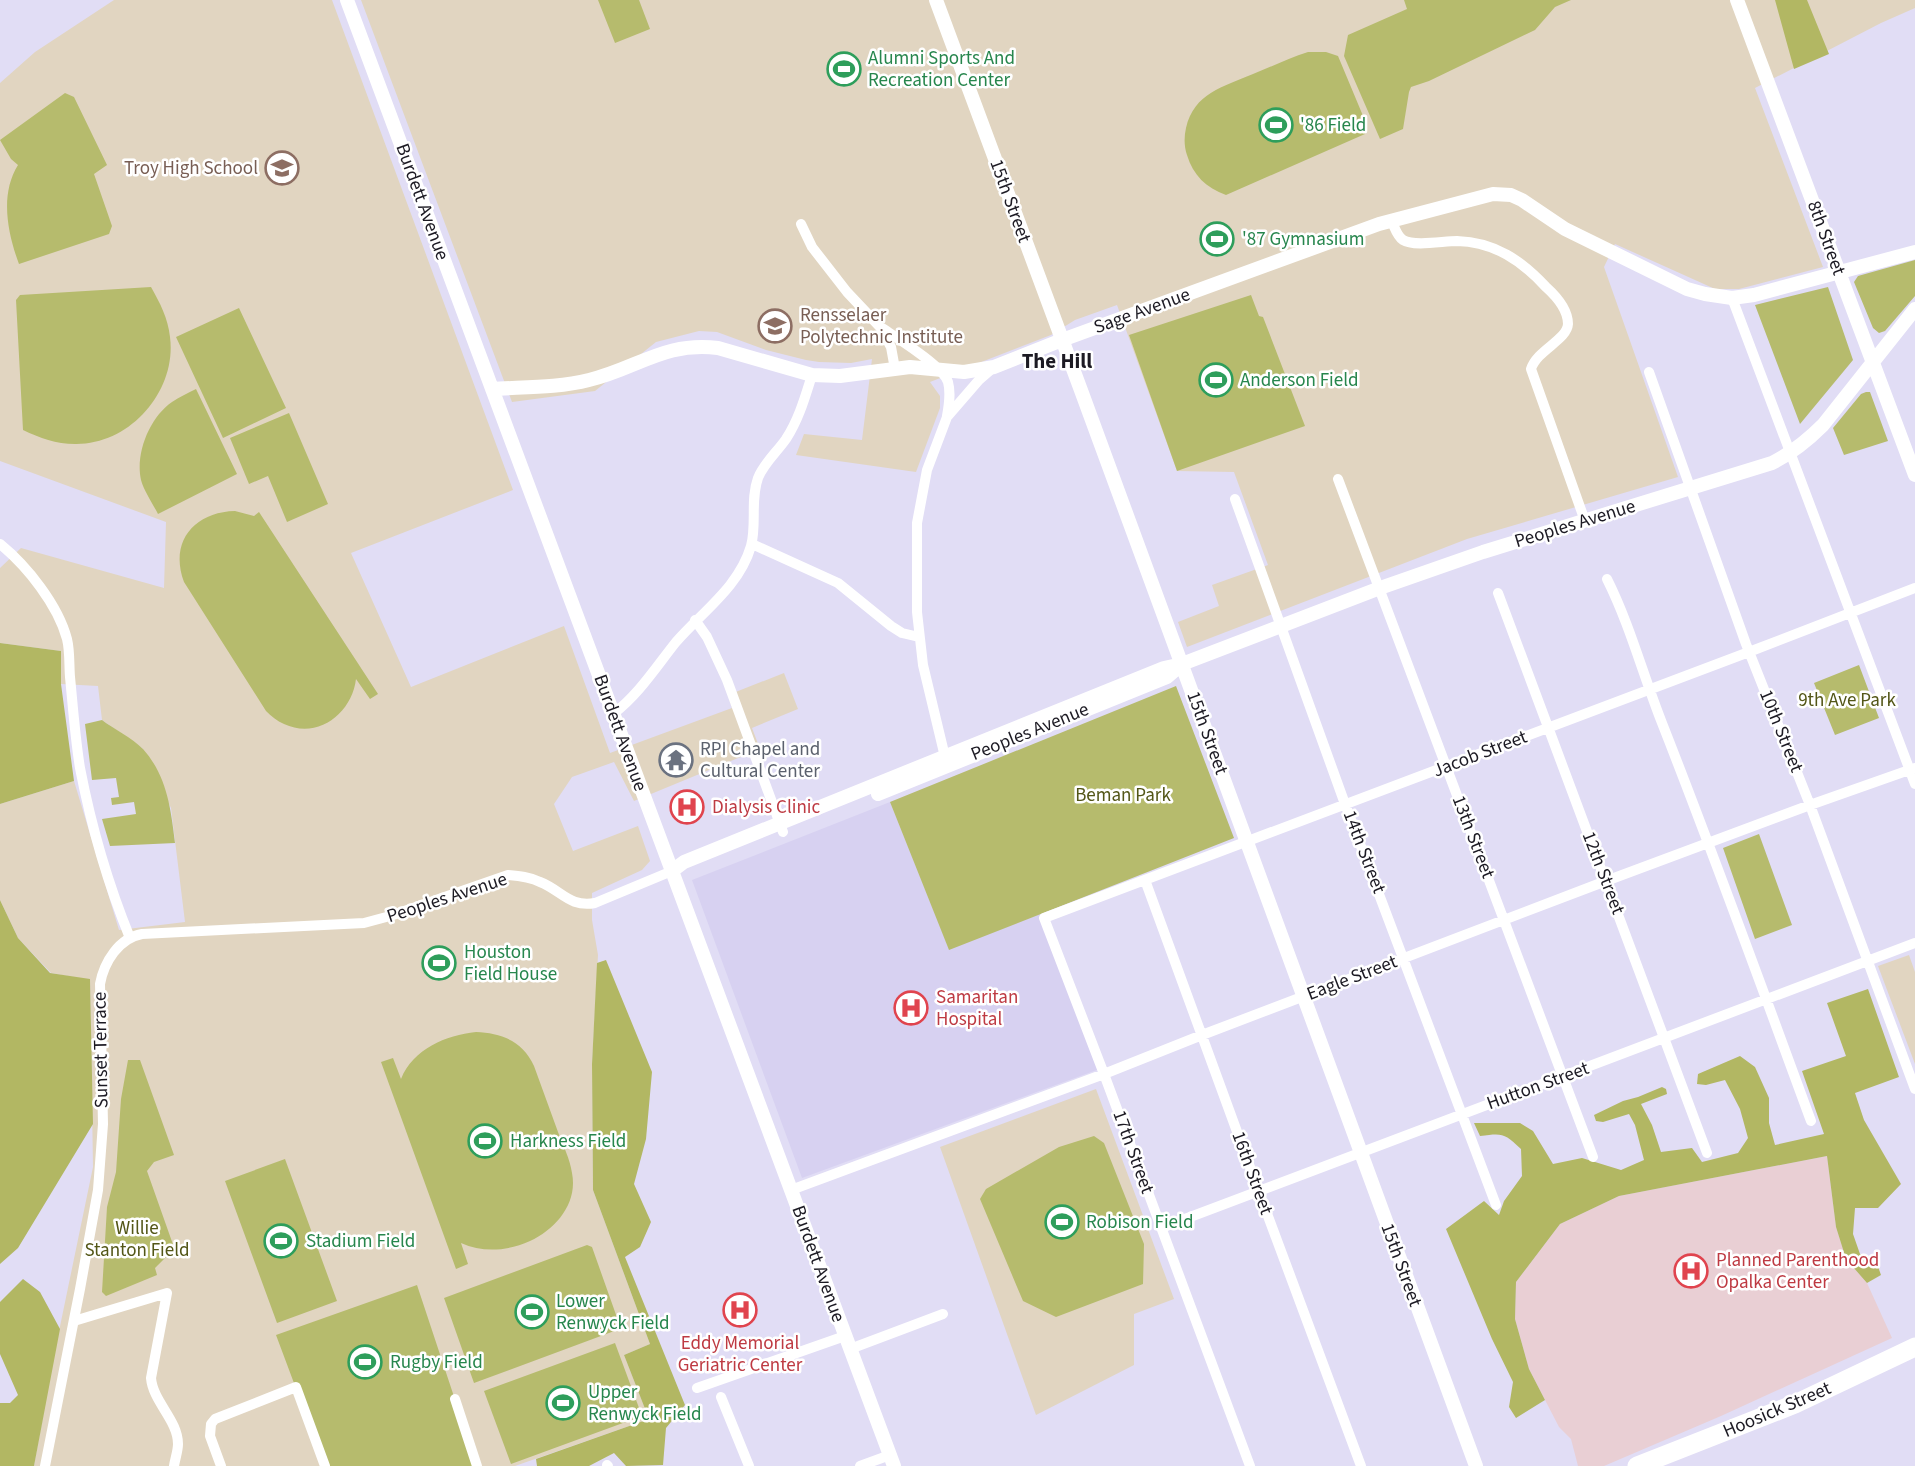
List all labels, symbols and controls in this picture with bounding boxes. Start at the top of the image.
place label: Alumni Sports And Recreation Center [868,45,1015,94]
sports icon: Alumni Sports And Recreation Center [825,50,863,88]
sports icon: '86 Field [1257,106,1295,144]
place label: '86 Field [1300,112,1366,139]
street label: Burdett Avenue [388,140,456,264]
school or university icon: Troy High School [263,149,301,187]
place label: Troy High School [124,155,258,182]
street label: 15th Street [982,155,1038,247]
street label: 8th Street [1800,197,1852,280]
sports icon: '87 Gymnasium [1198,220,1236,258]
place label: '87 Gymnasium [1242,226,1364,253]
street label: Sage Avenue [1090,281,1194,341]
place label: Rensselaer Polytechnic Institute [800,302,963,351]
school or university icon: Rensselaer Polytechnic Institute [756,307,794,345]
district label: The Hill [1022,346,1092,376]
sports icon: Anderson Field [1197,361,1235,399]
place label: Anderson Field [1240,367,1359,394]
street label: Peoples Avenue [1511,493,1639,555]
street label: Burdett Avenue [586,671,654,795]
street label: 10th Street [1752,686,1810,777]
street label: 15th Street [1179,687,1235,779]
park label: 9th Ave Park [1798,687,1896,714]
street label: Peoples Avenue [967,696,1093,768]
street label: Jacob Street [1429,723,1532,784]
place label: RPI Chapel and Cultural Center [700,736,820,785]
temple icon: RPI Chapel and Cultural Center [657,741,695,779]
park label: Beman Park [1075,782,1171,809]
hospital icon: Dialysis Clinic [668,788,706,826]
street label: 13th Street [1445,792,1501,883]
place label: Dialysis Clinic [712,794,820,821]
street label: 14th Street [1336,807,1392,898]
street label: 12th Street [1575,828,1631,919]
street label: Peoples Avenue [383,866,511,930]
place label: Houston Field House [464,939,557,988]
sports icon: Houston Field House [420,944,458,982]
street label: Eagle Street [1303,948,1402,1008]
place label: Samaritan Hospital [936,984,1018,1033]
hospital icon: Samaritan Hospital [892,989,930,1027]
street label: Sunset Terrace [86,991,116,1109]
street label: Hutton Street [1483,1055,1593,1117]
street label: 17th Street [1105,1106,1161,1198]
sports icon: Harkness Field [466,1122,504,1160]
street label: 16th Street [1224,1127,1280,1219]
place label: Harkness Field [510,1128,626,1155]
street label: Burdett Avenue [784,1202,852,1326]
sports icon: Robison Field [1043,1203,1081,1241]
place label: Robison Field [1086,1209,1193,1236]
park label: Willie Stanton Field [84,1215,190,1264]
street label: 15th Street [1373,1219,1429,1311]
sports icon: Stadium Field [262,1222,300,1260]
place label: Stadium Field [306,1228,415,1255]
place label: Planned Parenthood Opalka Center [1716,1247,1879,1296]
hospital icon: Planned Parenthood Opalka Center [1672,1252,1710,1290]
place label: Lower Renwyck Field [556,1288,670,1337]
hospital icon: Eddy Memorial Geriatric Center [721,1291,759,1329]
sports icon: Lower Renwyck Field [513,1293,551,1331]
place label: Eddy Memorial Geriatric Center [678,1330,803,1379]
sports icon: Rugby Field [346,1343,384,1381]
place label: Rugby Field [390,1349,483,1376]
street label: Hoosick Street [1719,1375,1836,1445]
place label: Upper Renwyck Field [588,1379,702,1428]
sports icon: Upper Renwyck Field [544,1384,582,1422]

